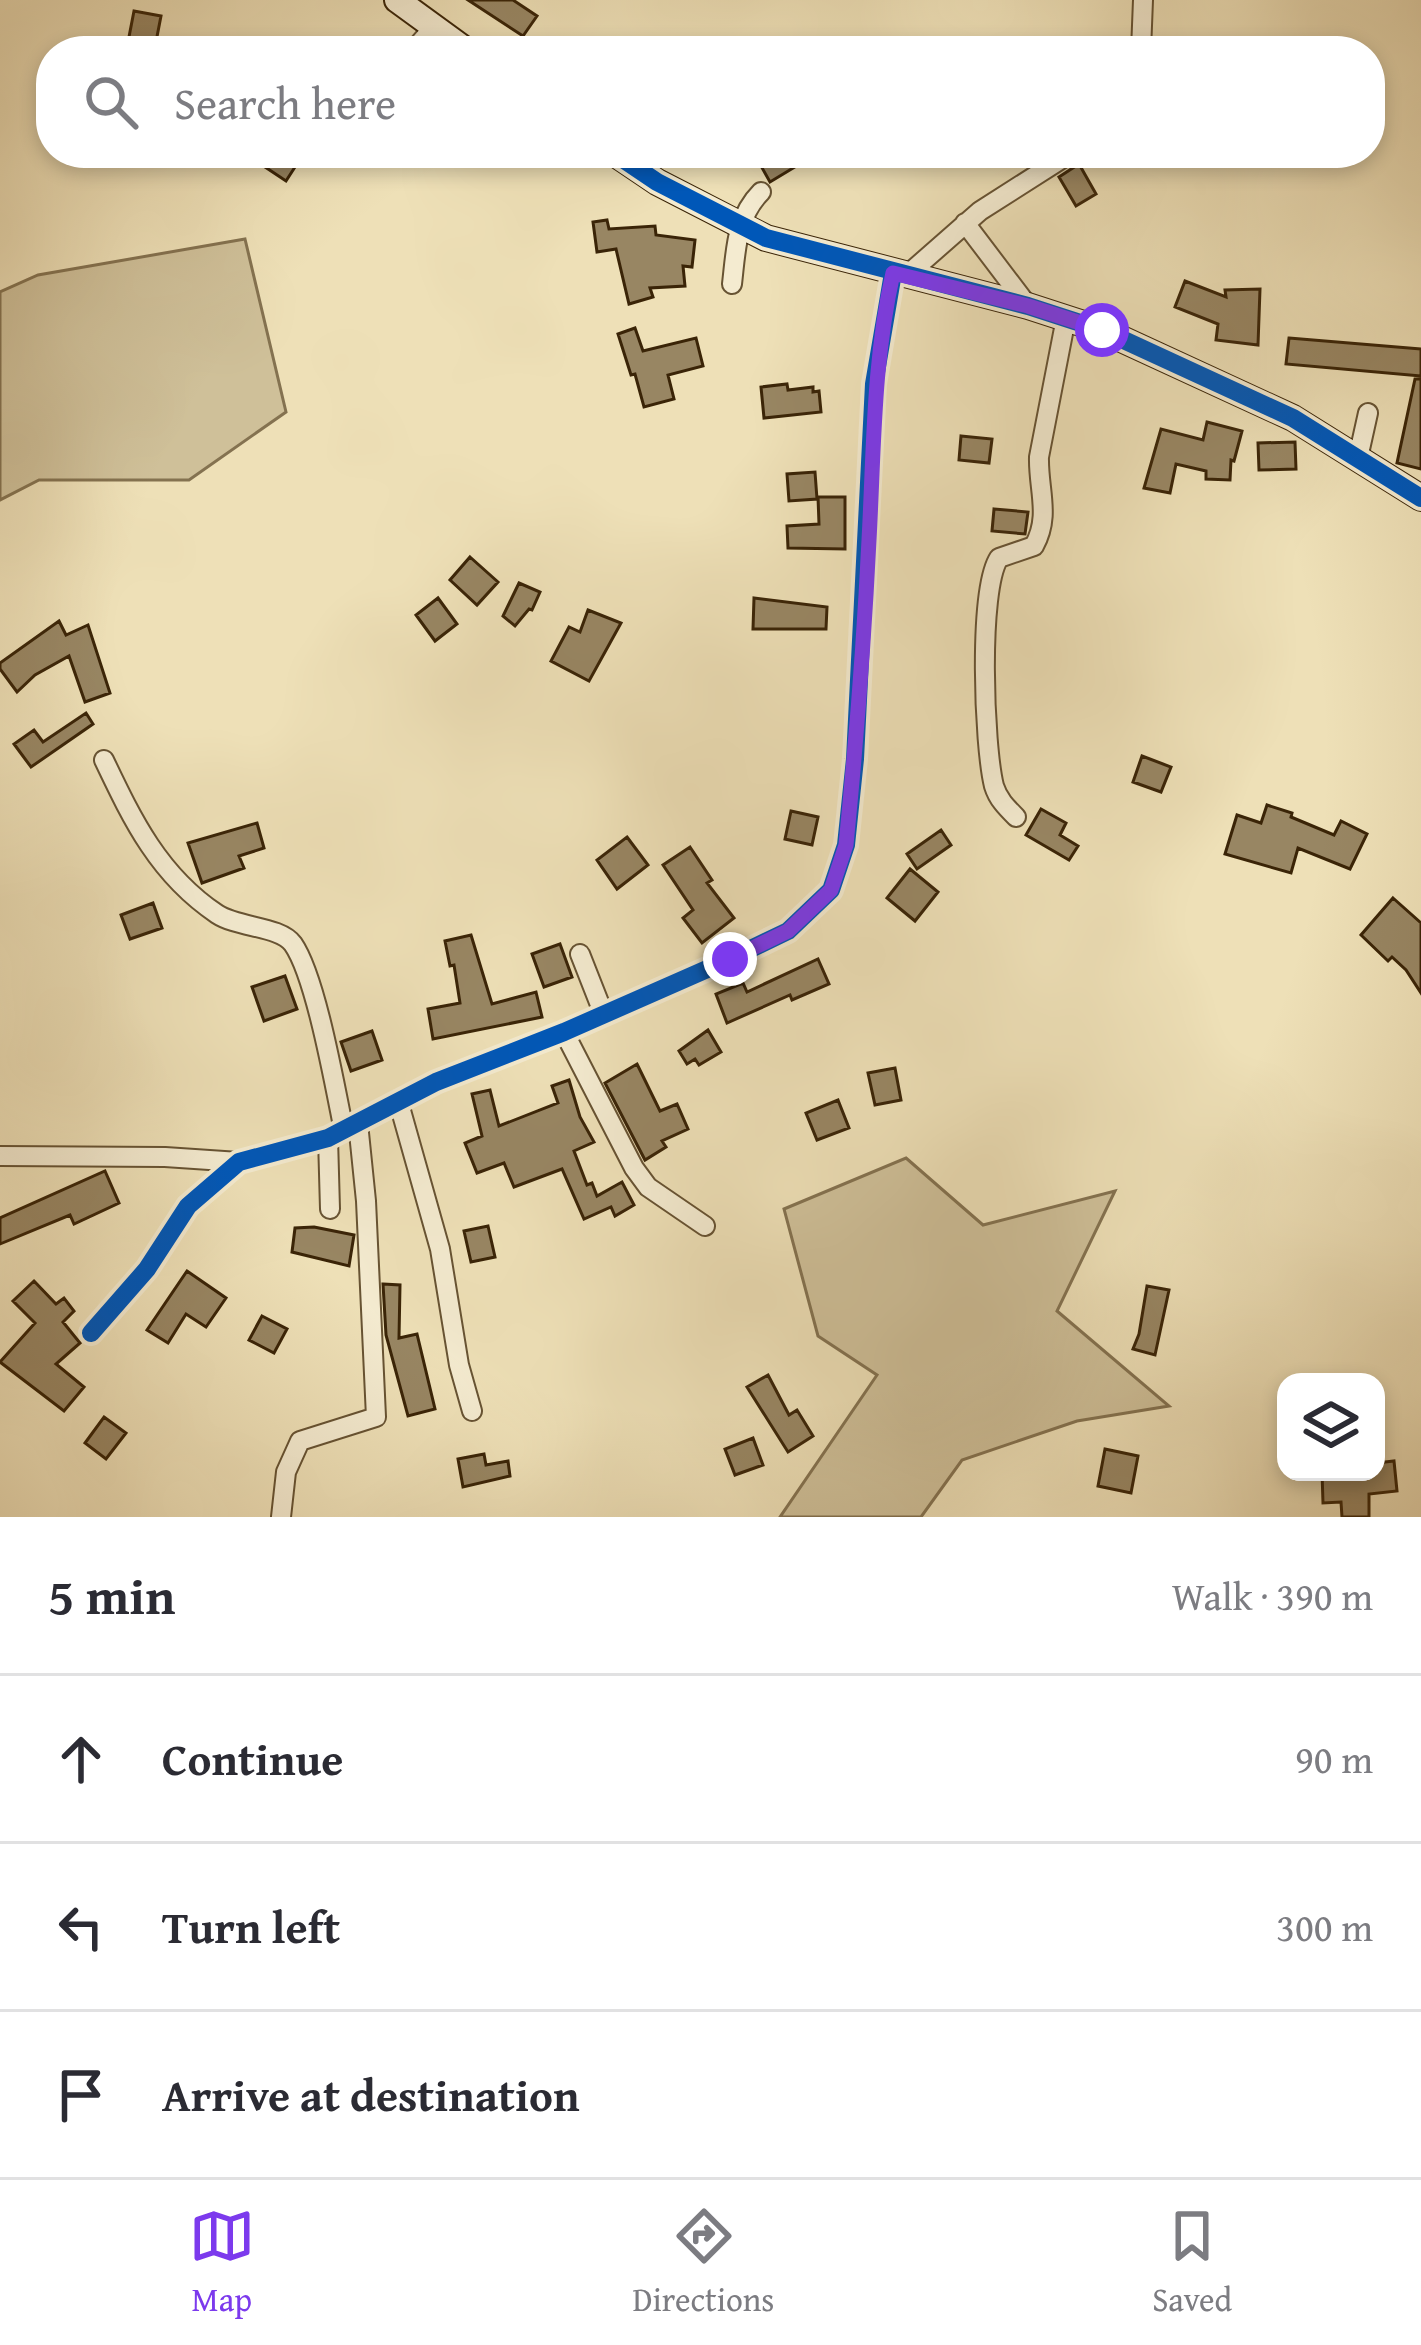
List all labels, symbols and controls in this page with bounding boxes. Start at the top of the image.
search box [36,36,1385,168]
icon: search [78,69,144,135]
text: Search here [174,70,396,135]
route start [1075,303,1129,357]
route end [703,932,757,986]
map controls [1277,1373,1385,1481]
button: layers [1277,1373,1385,1481]
text: 5 min [48,1558,175,1633]
text: Walk · 390 m [1172,1567,1373,1624]
icon: ahead [48,1726,114,1792]
text: Continue [162,1726,343,1791]
text: 90 m [1295,1730,1373,1787]
icon: left [48,1894,114,1960]
text: Turn left [162,1894,340,1959]
text: 300 m [1276,1898,1373,1955]
icon: arrive [48,2062,114,2128]
text: Arrive at destination [162,2062,580,2127]
tab: Map [189,2203,255,2323]
tab: Directions [633,2203,774,2323]
tab: Saved [1152,2203,1232,2323]

